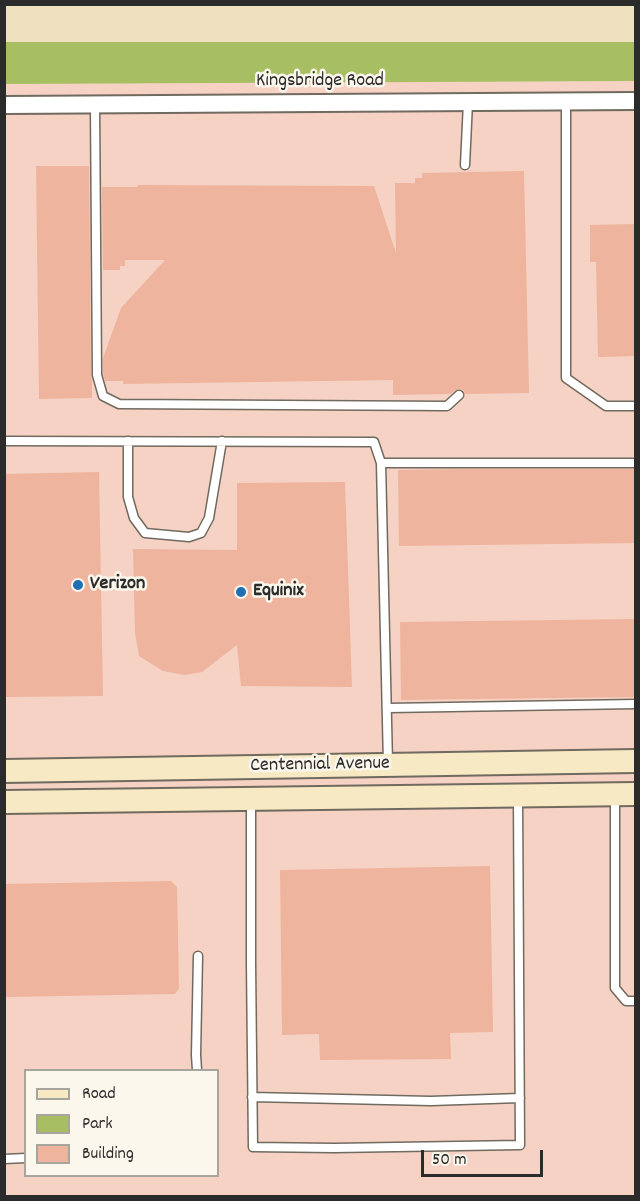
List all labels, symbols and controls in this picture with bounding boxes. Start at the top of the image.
street label: Kingsbridge Road [256,70,384,94]
place label: Verizon [90,573,145,597]
marker: Verizon [71,578,85,592]
place label: Equinix [253,580,304,604]
marker: Equinix [234,585,248,599]
street label: Centennial Avenue [250,753,390,779]
legend [24,1069,219,1177]
text: Road [82,1082,116,1107]
text: Park [82,1112,113,1137]
scale bar [424,1138,546,1176]
text: Building [82,1142,134,1167]
text: 50 m [432,1148,467,1173]

